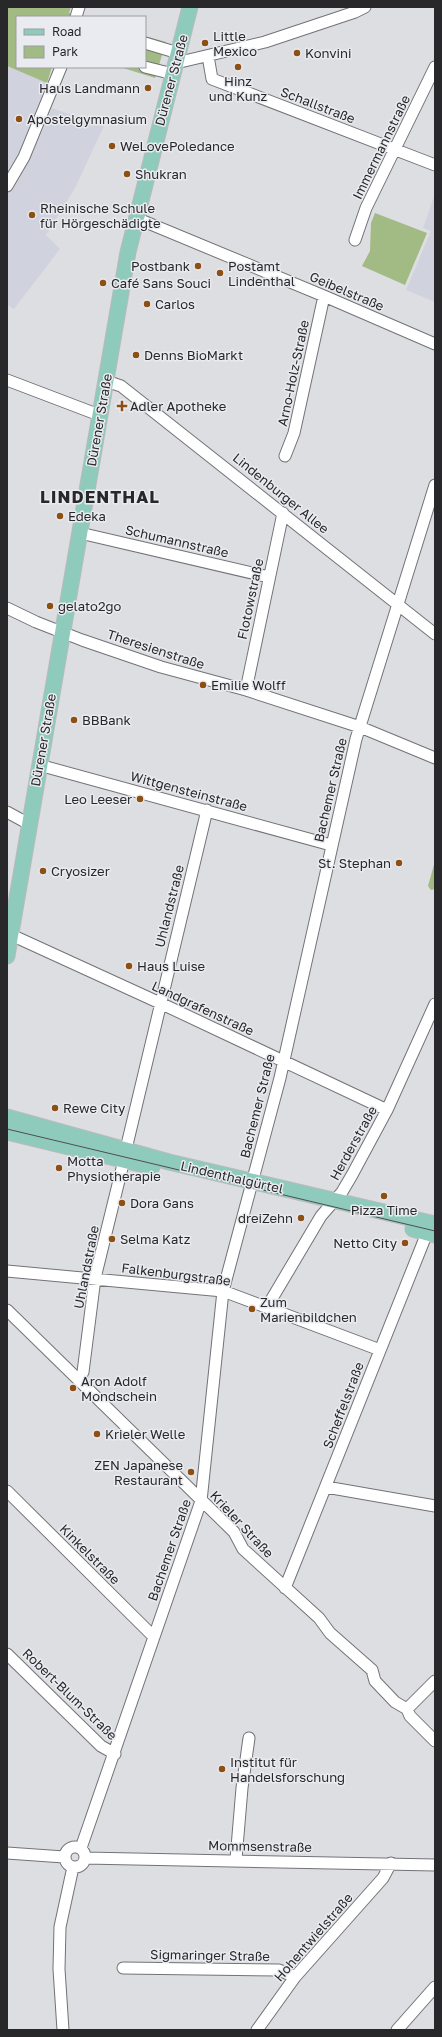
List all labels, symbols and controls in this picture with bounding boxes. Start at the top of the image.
legend [16,16,146,68]
text: Road [52,24,81,39]
place label: Little Mexico [213,28,257,59]
street label: Dürener Straße [151,33,191,127]
marker: Little Mexico [200,38,210,48]
text: Park [52,44,78,59]
place label: Konvini [305,45,352,61]
marker: Konvini [292,48,302,58]
marker: Hinz und Kunz [233,62,243,72]
place label: Hinz und Kunz [209,73,268,104]
place label: Haus Landmann [39,80,140,96]
marker: Haus Landmann [143,83,153,93]
street label: Schallstraße [278,83,358,127]
street label: Immermannstraße [349,92,413,202]
place label: Apostelgymnasium [27,111,147,127]
marker: Apostelgymnasium [14,114,24,124]
place label: WeLovePoledance [120,138,235,154]
marker: WeLovePoledance [107,141,117,151]
place label: Shukran [135,166,187,182]
marker: Shukran [122,169,132,179]
place label: Rheinische Schule für Hörgeschädigte [40,200,161,231]
marker: Rheinische Schule für Hörgeschädigte [27,210,37,220]
place label: Postbank [131,258,191,274]
place label: Postamt Lindenthal [228,258,295,289]
marker: Postbank [193,261,203,271]
marker: Postamt Lindenthal [215,268,225,278]
street label: Geibelstraße [307,268,387,314]
place label: Café Sans Souci [111,275,211,291]
marker: Café Sans Souci [98,278,108,288]
place label: Carlos [155,296,195,312]
marker: Carlos [142,299,152,309]
street label: Arno-Holz-Straße [274,318,312,428]
place label: Denns BioMarkt [144,347,243,363]
marker: Denns BioMarkt [131,350,141,360]
street label: Dürener Straße [83,372,115,468]
place label: Adler Apotheke [130,398,226,414]
marker: Adler Apotheke [117,401,127,411]
street label: Lindenburger Allee [230,449,332,537]
district label: LINDENTHAL [40,486,160,507]
place label: Edeka [68,508,106,524]
marker: Edeka [55,511,65,521]
street label: Schumannstraße [124,521,230,561]
street label: Flotowstraße [234,557,266,641]
place label: gelato2go [58,598,121,614]
marker: gelato2go [45,601,55,611]
street label: Theresienstraße [105,626,207,672]
place label: Emilie Wolff [211,677,286,693]
marker: Emilie Wolff [198,680,208,690]
street label: Dürener Straße [27,692,59,788]
place label: BBBank [82,712,131,728]
marker: BBBank [69,715,79,725]
street label: Bachemer Straße [310,736,350,844]
street label: Wittgensteinstraße [129,768,249,814]
place label: Leo Leeser [64,791,132,807]
marker: Leo Leeser [135,794,145,804]
place label: St. Stephan [318,855,391,871]
marker: St. Stephan [394,858,404,868]
place label: Cryosizer [51,863,110,879]
street label: Uhlandstraße [151,863,187,949]
marker: Cryosizer [38,866,48,876]
place label: Haus Luise [137,958,205,974]
marker: Haus Luise [124,961,134,971]
street label: Landgrafenstraße [149,977,257,1039]
street label: Bachemer Straße [236,1052,278,1160]
place label: Rewe City [63,1100,126,1116]
marker: Rewe City [50,1103,60,1113]
street label: Herderstraße [326,1103,380,1183]
place label: Motta Physiotherapie [67,1153,161,1184]
street label: Lindenthalgürtel [179,1157,285,1197]
marker: Motta Physiotherapie [54,1163,64,1173]
marker: Pizza Time [379,1191,389,1201]
place label: Dora Gans [130,1195,194,1211]
marker: Dora Gans [117,1198,127,1208]
place label: Pizza Time [351,1202,417,1218]
place label: dreiZehn [238,1210,293,1226]
marker: dreiZehn [296,1213,306,1223]
street label: Uhlandstraße [70,1224,102,1310]
place label: Selma Katz [120,1231,191,1247]
marker: Selma Katz [107,1234,117,1244]
place label: Netto City [333,1235,398,1251]
marker: Netto City [400,1238,410,1248]
street label: Falkenburgstraße [121,1259,231,1289]
place label: Zum Marienbildchen [260,1294,357,1325]
marker: Zum Marienbildchen [247,1304,257,1314]
street label: Scheffelstraße [319,1359,367,1451]
place label: Aron Adolf Mondschein [81,1373,157,1404]
marker: Aron Adolf Mondschein [68,1383,78,1393]
place label: Krieler Welle [105,1426,185,1442]
marker: Krieler Welle [92,1429,102,1439]
place label: ZEN Japanese Restaurant [94,1457,183,1488]
marker: ZEN Japanese Restaurant [186,1467,196,1477]
street label: Krieler Straße [207,1487,277,1561]
street label: Bachemer Straße [144,1497,194,1603]
street label: Kinkelstraße [57,1521,123,1587]
street label: Robert-Blum-Straße [19,1645,121,1743]
place label: Institut für Handelsforschung [230,1754,345,1785]
marker: Institut für Handelsforschung [217,1764,227,1774]
street label: Mommsenstraße [208,1837,312,1855]
street label: Hohentwielstraße [270,1890,356,1984]
street label: Sigmaringer Straße [150,1946,270,1964]

